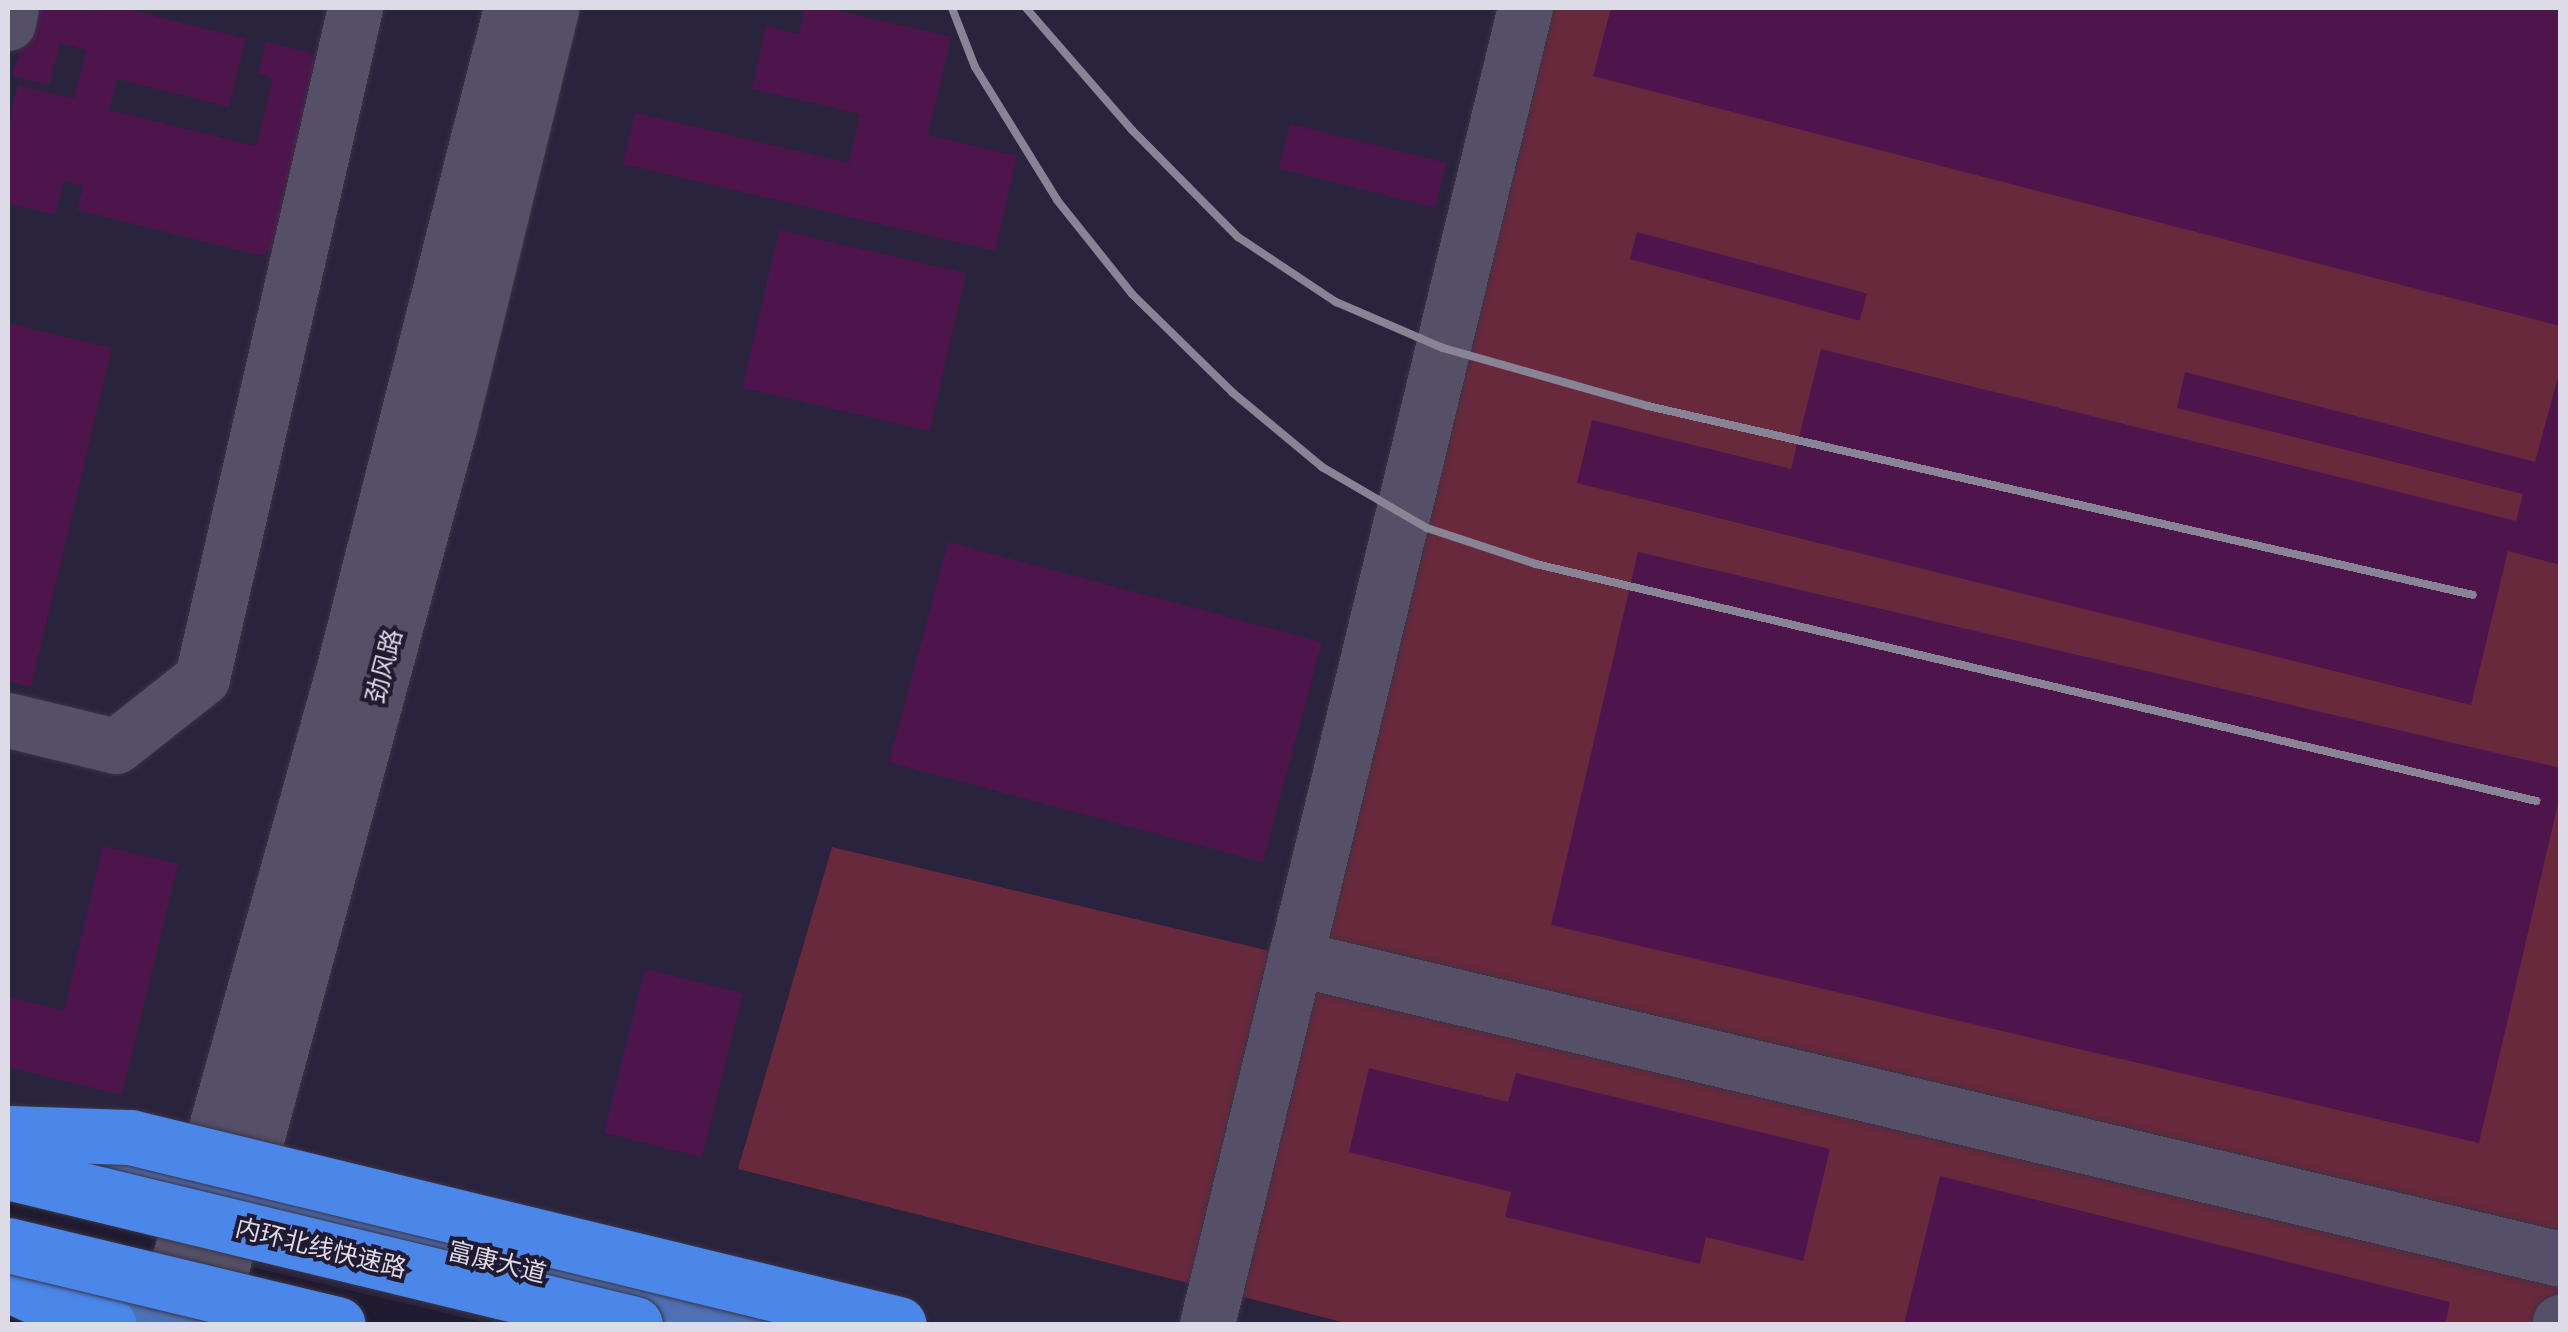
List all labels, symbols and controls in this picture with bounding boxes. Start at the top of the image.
street label: 劲风路 [360,626,408,706]
street label: 内环北线快速路 [232,1212,410,1284]
street label: 富康大道 [445,1235,549,1289]

